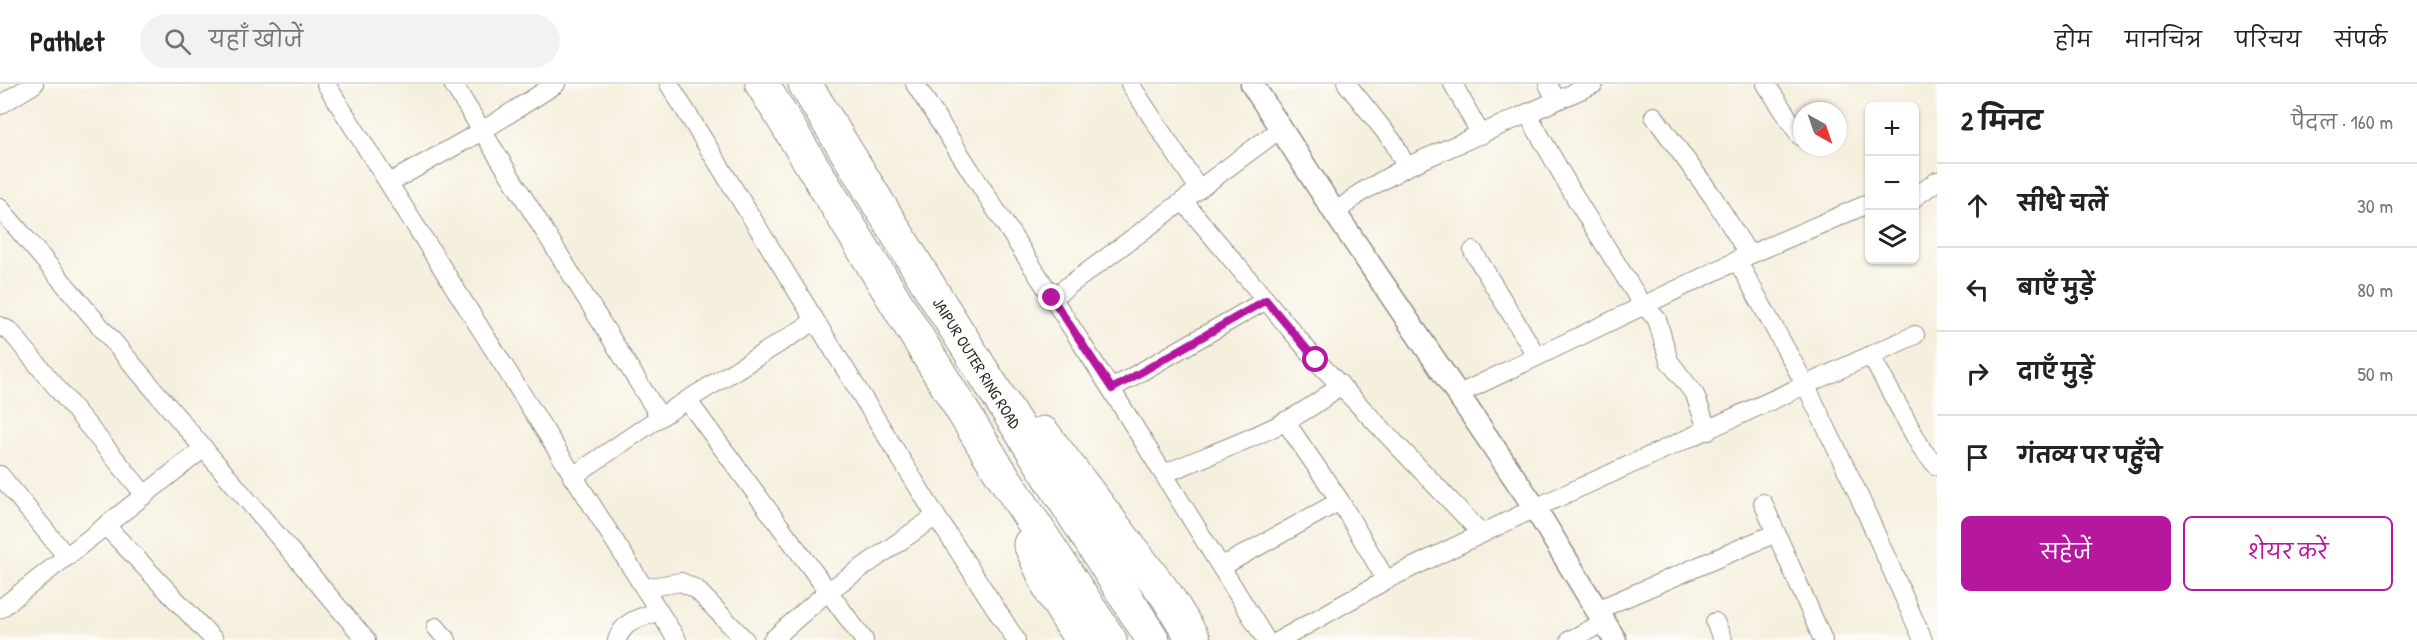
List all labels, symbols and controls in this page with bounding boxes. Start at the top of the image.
search box [140,14,560,68]
text: Pathlet [30,22,104,60]
text: यहाँ खोजें [209,24,303,54]
icon: search [161,25,194,58]
text: होम [2055,25,2092,54]
text: मानचित्र [2125,25,2202,54]
text: परिचय [2235,25,2301,54]
text: संपर्क [2334,25,2387,54]
north arrow [1793,102,1847,156]
map controls [1865,102,1919,264]
button: + [1865,102,1919,156]
text: 2 मिनट [1961,103,2042,138]
text: पैदल · 160 m [2291,108,2393,135]
button: − [1865,156,1919,210]
text: सीधे चलें [2018,188,2108,218]
icon: ahead [1961,189,1994,222]
text: 30 m [2357,192,2393,219]
button: layers [1865,210,1919,264]
text: बाएँ मुड़ें [2018,272,2095,302]
icon: left [1961,273,1994,306]
text: 80 m [2357,276,2393,303]
route end [1038,284,1064,310]
street label: JAIPUR OUTER RING ROAD [928,293,1026,433]
route start [1302,346,1328,372]
text: दाएँ मुड़ें [2018,356,2094,386]
icon: right [1961,357,1994,390]
text: 50 m [2357,360,2393,387]
text: गंतव्य पर पहुँचे [2018,440,2162,470]
icon: arrive [1961,441,1994,474]
button: सहेजें [1961,516,2171,591]
button: शेयर करें [2183,516,2393,591]

